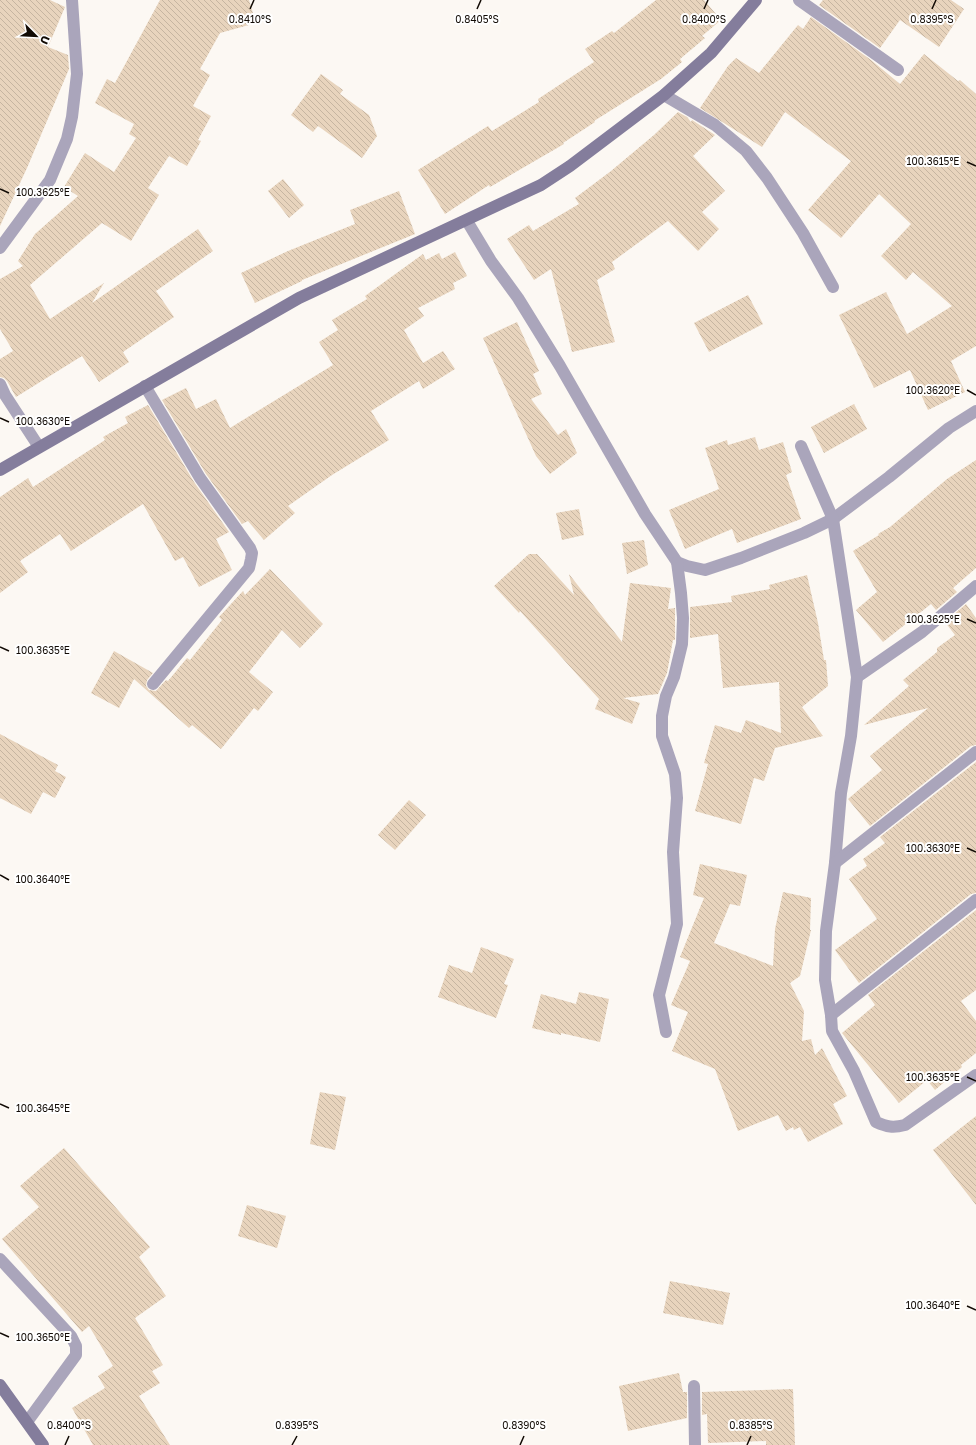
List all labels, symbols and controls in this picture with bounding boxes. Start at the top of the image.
text: 0.8410°S [229,13,271,25]
text: 0.8405°S [455,13,499,25]
text: 0.8400°S [682,13,726,25]
text: 0.8395°S [910,13,954,25]
north arrow [16,16,56,56]
text: U [38,34,53,47]
text: 100.3615°E [907,155,959,167]
text: 100.3625°E [16,186,70,198]
text: 100.3620°E [906,384,960,396]
text: 100.3630°E [16,415,70,427]
text: 100.3625°E [906,613,960,625]
text: 100.3635°E [16,644,70,656]
text: 100.3630°E [906,842,960,854]
text: 100.3640°E [16,873,70,885]
text: 100.3635°E [906,1071,960,1083]
text: 100.3645°E [16,1102,70,1114]
text: 100.3640°E [906,1299,960,1311]
text: 100.3650°E [16,1331,70,1343]
text: 0.8400°S [47,1419,91,1431]
text: 0.8395°S [275,1419,319,1431]
text: 0.8390°S [502,1419,546,1431]
text: 0.8385°S [729,1419,773,1431]

